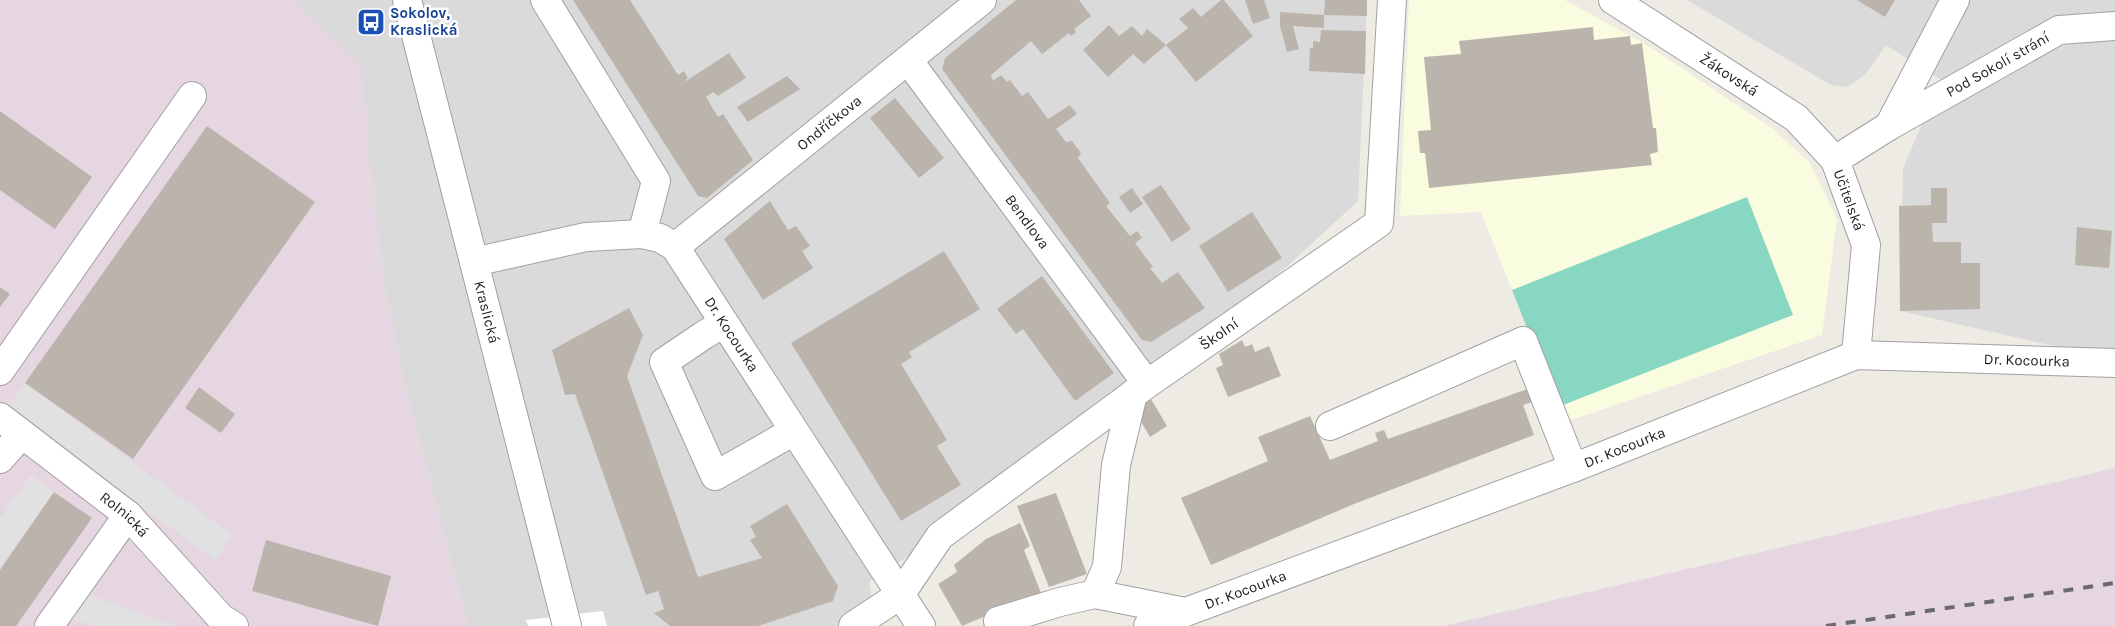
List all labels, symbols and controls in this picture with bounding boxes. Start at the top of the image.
place label: Sokolov, Kraslická [390,4,457,39]
bus stop icon: Sokolov, Kraslická [356,7,386,37]
street label: Pod Sokolí strání [1943,28,2053,101]
street label: Žákovská [1696,49,1762,100]
street label: Ondříčkova [793,91,865,154]
street label: Učitelská [1830,167,1868,233]
street label: Bendlova [1001,191,1053,253]
street label: Kraslická [470,279,503,345]
street label: Dr. Kocourka [701,293,763,375]
street label: Školní [1196,314,1242,354]
street label: Dr. Kocourka [1983,350,2070,371]
street label: Dr. Kocourka [1581,423,1668,472]
street label: Rolnická [96,488,153,541]
street label: Dr. Kocourka [1202,566,1289,613]

